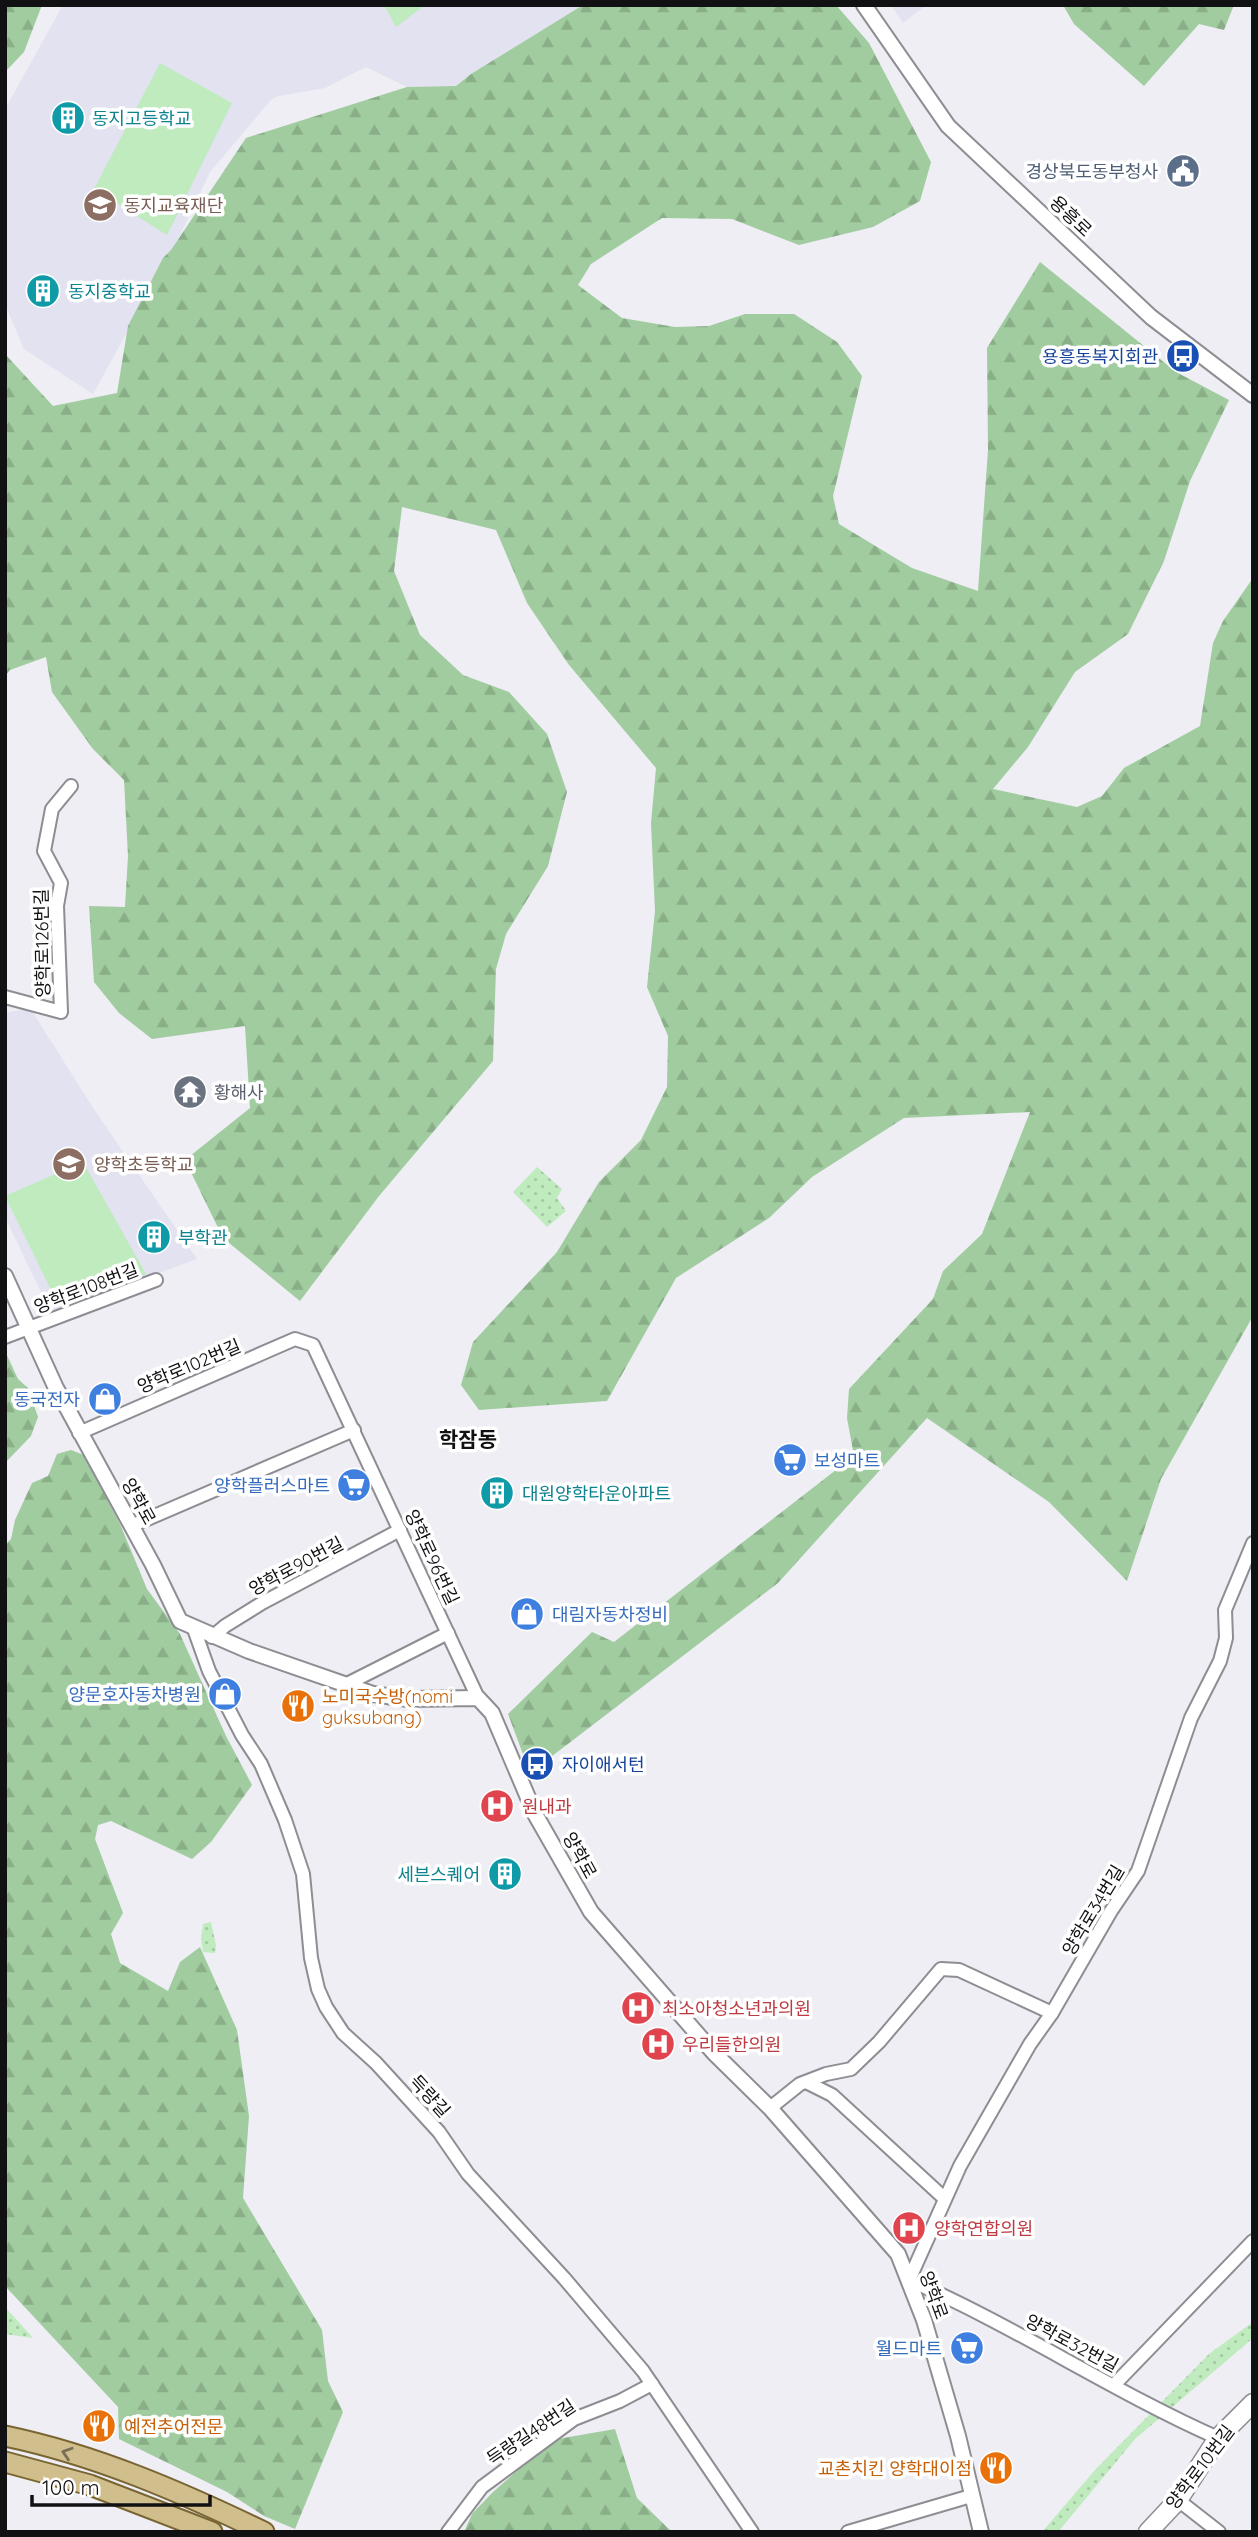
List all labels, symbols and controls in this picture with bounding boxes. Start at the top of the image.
building icon: 동지고등학교 [49,99,87,137]
place label: 동지고등학교 [92,107,191,130]
public building icon: 경상북도동부청사 [1164,152,1202,190]
place label: 경상북도동부청사 [1026,160,1158,183]
school or university icon: 동지교육재단 [81,186,119,224]
street label: 용흥로 [1045,191,1097,241]
place label: 동지교육재단 [124,194,223,217]
building icon: 동지중학교 [24,272,62,310]
place label: 동지중학교 [68,280,151,303]
bus stop icon: 용흥동복지회관 [1164,337,1202,375]
place label: 용흥동복지회관 [1042,345,1158,368]
street label: 양학로126번길 [30,888,54,998]
temple icon: 황해사 [171,1073,209,1111]
place label: 황해사 [214,1081,264,1104]
school or university icon: 양학초등학교 [50,1145,88,1183]
place label: 양학초등학교 [94,1153,193,1176]
building icon: 부학관 [135,1218,173,1256]
place label: 부학관 [178,1226,228,1249]
street label: 양학로108번길 [31,1258,141,1318]
street label: 양학로102번길 [134,1334,244,1398]
shop icon: 동국전자 [86,1380,124,1418]
place label: 동국전자 [14,1388,80,1411]
district label: 학잠동 [439,1426,497,1452]
supermarket icon: 보성마트 [771,1441,809,1479]
place label: 보성마트 [814,1449,880,1472]
supermarket icon: 양학플러스마트 [335,1466,373,1504]
street label: 양학로 [117,1474,161,1528]
place label: 양학플러스마트 [214,1474,330,1497]
building icon: 대원양학타운아파트 [478,1474,516,1512]
place label: 대원양학타운아파트 [522,1482,671,1505]
street label: 양학로96번길 [400,1506,464,1608]
street label: 양학로90번길 [245,1532,347,1600]
shop icon: 대림자동차정비 [508,1595,546,1633]
place label: 대림자동차정비 [552,1603,668,1626]
shop icon: 양문호자동차병원 [206,1675,244,1713]
place label: 양문호자동차병원 [69,1683,201,1706]
place label: 노미국수방(nomi guksubang) [322,1685,453,1729]
restaurant icon: 노미국수방(nomi guksubang) [279,1687,317,1725]
bus stop icon: 자이애서턴 [518,1745,556,1783]
place label: 자이애서턴 [562,1753,645,1776]
hospital icon: 원내과 [478,1787,516,1825]
place label: 원내과 [522,1795,572,1818]
street label: 양학로 [558,1828,602,1882]
building icon: 세븐스퀘어 [486,1855,524,1893]
street label: 양학로34번길 [1057,1860,1129,1960]
place label: 세븐스퀘어 [397,1863,480,1886]
hospital icon: 최소아청소년과의원 [619,1989,657,2027]
place label: 최소아청소년과의원 [662,1997,811,2020]
hospital icon: 우리들한의원 [639,2025,677,2063]
place label: 우리들한의원 [682,2033,781,2056]
street label: 득량길 [405,2070,455,2122]
hospital icon: 양학연합의원 [890,2209,928,2247]
place label: 양학연합의원 [934,2217,1033,2240]
street label: 양학로 [915,2268,953,2322]
street label: 양학로32번길 [1021,2309,1123,2377]
supermarket icon: 월드마트 [948,2329,986,2367]
place label: 월드마트 [876,2337,942,2360]
street label: 득량길48번길 [482,2394,580,2470]
restaurant icon: 예전추어전문 [80,2407,118,2445]
place label: 예전추어전문 [124,2415,223,2438]
street label: 양학로10번길 [1161,2420,1239,2514]
one-way arrow [62,2446,74,2461]
restaurant icon: 교촌치킨 양학대이점 [977,2449,1015,2487]
place label: 교촌치킨 양학대이점 [818,2457,972,2480]
scale bar [32,2464,210,2508]
text: 100 m [42,2474,100,2500]

